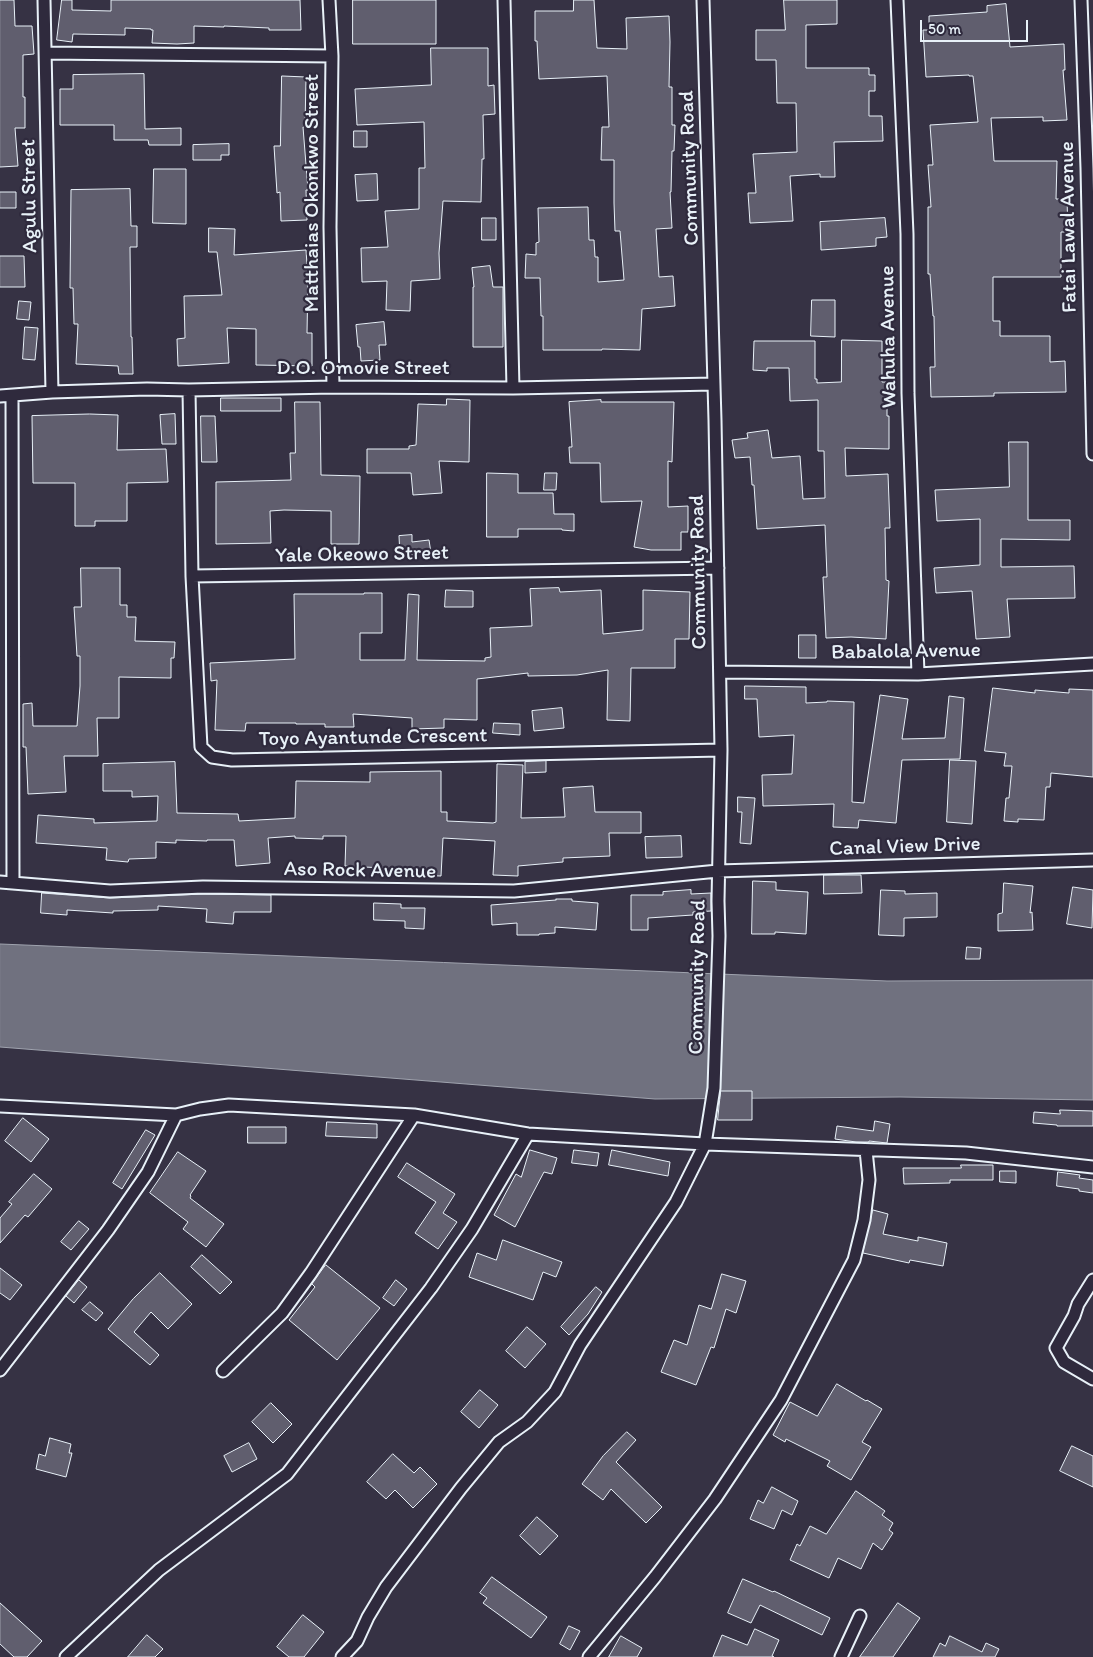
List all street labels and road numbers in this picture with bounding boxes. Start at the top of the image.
street label: Matthaias Okonkwo Street [300,74,326,312]
street label: Community Road [675,90,705,246]
street label: Agulu Street [16,139,44,253]
street label: Fatai Lawal Avenue [1055,141,1083,313]
street label: Wahuha Avenue [875,265,903,409]
street label: D.O. Omovie Street [276,356,450,382]
street label: Community Road [685,494,713,650]
street label: Yale Okeowo Street [275,541,449,569]
street label: Babalola Avenue [831,638,981,666]
street label: Toyo Ayantunde Crescent [259,723,487,753]
street label: Canal View Drive [829,832,981,862]
street label: Aso Rock Avenue [284,857,436,885]
street label: Community Road [684,899,712,1055]

